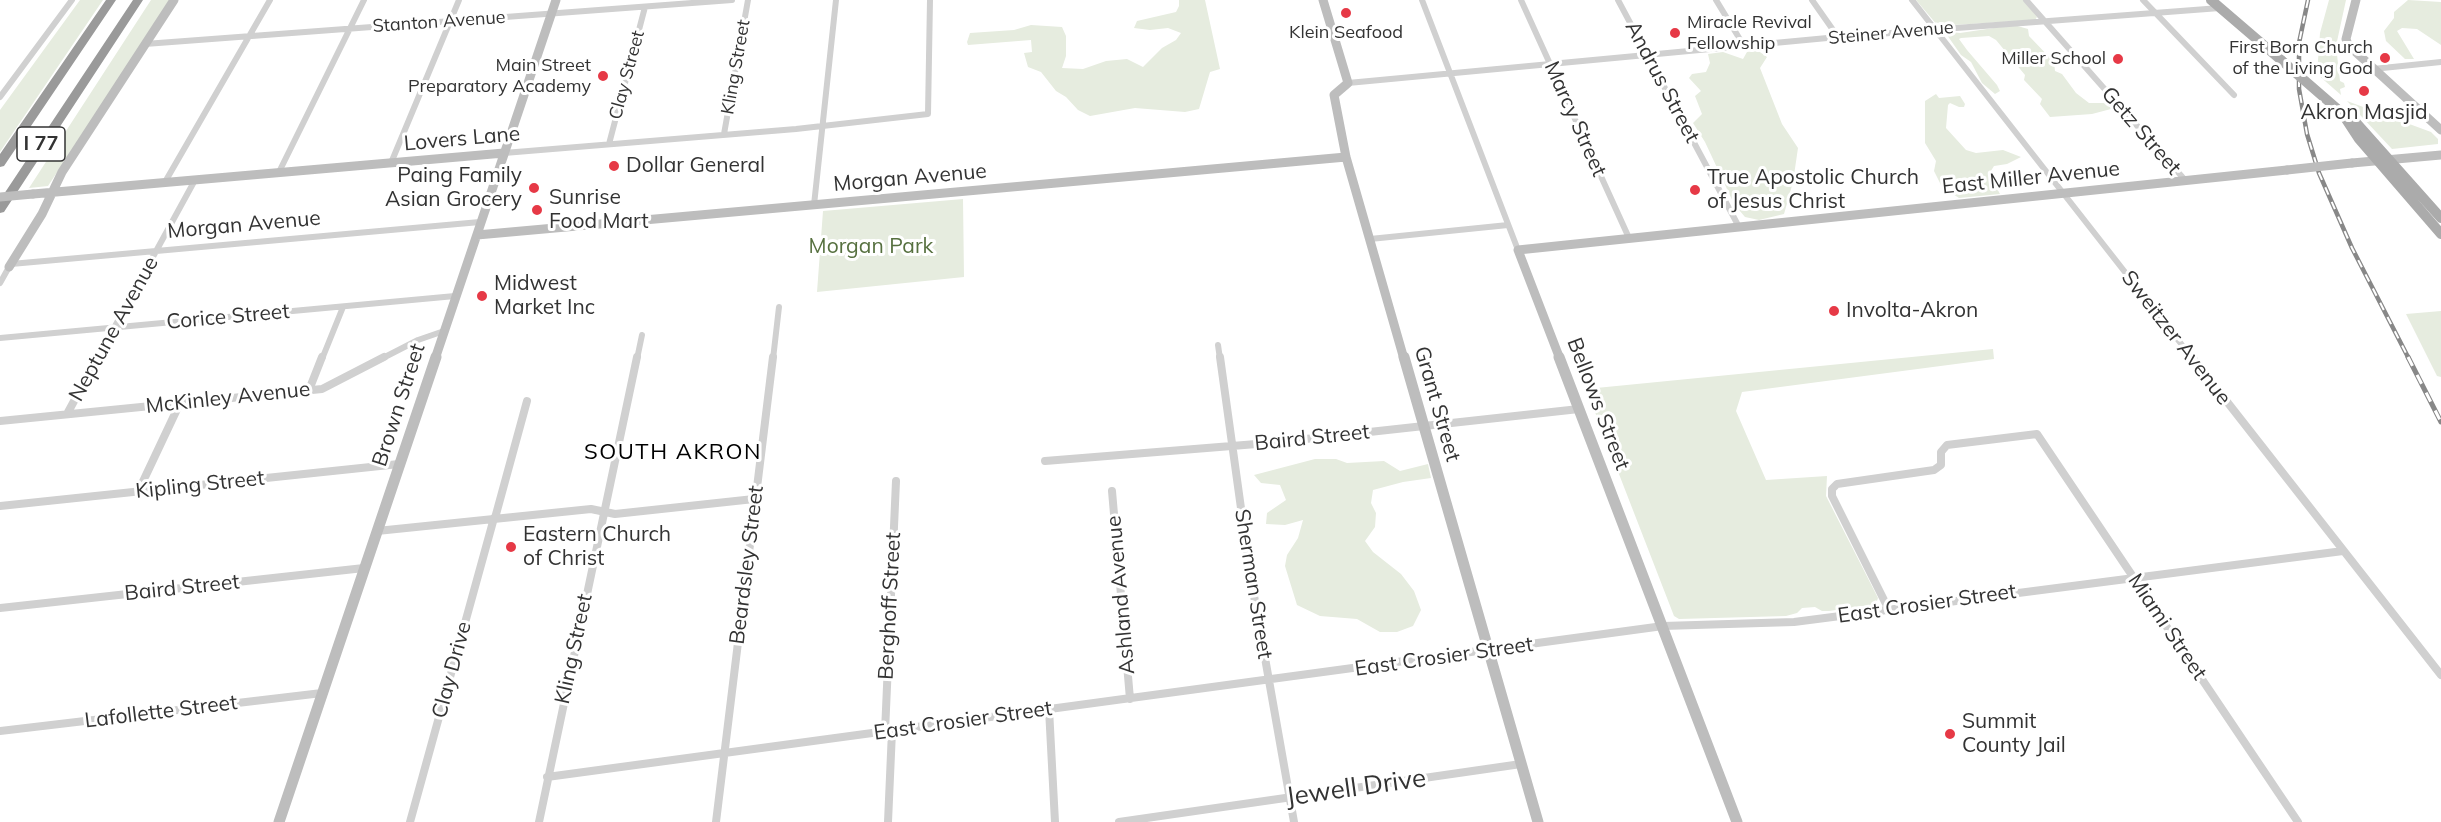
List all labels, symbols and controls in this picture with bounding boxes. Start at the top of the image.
marker: Klein Seafood [1339,6,1353,20]
street label: Stanton Avenue [372,7,506,37]
place label: Miracle Revival Fellowship [1687,12,1812,54]
street label: Andrus Street [1619,17,1705,147]
street label: Steiner Avenue [1827,17,1955,49]
street label: Kling Street [717,18,755,116]
place label: Klein Seafood [1289,22,1403,44]
marker: Miracle Revival Fellowship [1668,26,1682,40]
street label: Clay Street [605,28,649,122]
place label: First Born Church of the Living God [2229,37,2373,80]
place label: Miller School [2001,48,2106,70]
marker: First Born Church of the Living God [2378,51,2392,65]
marker: Miller School [2111,52,2125,66]
place label: Main Street Preparatory Academy [408,55,591,98]
street label: Marcy Street [1538,58,1612,180]
marker: Main Street Preparatory Academy [596,69,610,83]
street label: Getz Street [2096,82,2186,180]
marker: Akron Masjid [2357,84,2371,98]
place label: Akron Masjid [2300,100,2428,126]
street label: Lovers Lane [403,121,521,157]
road number: I 77 [17,127,65,161]
place label: Dollar General [626,153,765,179]
street label: East Miller Avenue [1941,156,2121,200]
marker: Dollar General [607,159,621,173]
street label: Morgan Avenue [832,159,988,197]
place label: Paing Family Asian Grocery [385,163,522,213]
place label: True Apostolic Church of Jesus Christ [1707,165,1919,215]
marker: Paing Family Asian Grocery [527,181,541,195]
marker: True Apostolic Church of Jesus Christ [1688,183,1702,197]
place label: Sunrise Food Mart [549,185,649,235]
marker: Sunrise Food Mart [530,203,544,217]
street label: Morgan Avenue [166,206,322,244]
park label: Morgan Park [809,234,933,260]
street label: Neptune Avenue [64,252,164,406]
street label: Sweitzer Avenue [2116,266,2236,410]
place label: Midwest Market Inc [494,271,595,321]
marker: Midwest Market Inc [475,289,489,303]
place label: Involta-Akron [1846,298,1978,324]
street label: Corice Street [165,299,291,335]
marker: Involta-Akron [1827,304,1841,318]
street label: Bellows Street [1561,334,1635,474]
street label: Brown Street [367,340,431,470]
street label: Grant Street [1409,343,1465,465]
street label: McKinley Avenue [145,377,311,419]
street label: Baird Street [1253,419,1371,457]
district label: SOUTH AKRON [584,439,762,465]
street label: Kipling Street [134,466,266,504]
street label: Beardsley Street [725,484,769,646]
street label: Sherman Street [1229,507,1277,661]
street label: Ashland Avenue [1102,515,1140,675]
place label: Eastern Church of Christ [523,522,671,572]
street label: Berghoff Street [874,532,906,680]
marker: Eastern Church of Christ [504,540,518,554]
street label: Baird Street [123,569,241,607]
street label: Miami Street [2122,569,2212,685]
street label: East Crosier Street [1836,579,2018,629]
street label: Kling Street [550,592,598,706]
street label: Clay Drive [427,619,477,721]
street label: East Crosier Street [1353,632,1535,682]
street label: Lafollette Street [83,690,239,734]
street label: East Crosier Street [872,696,1054,746]
place label: Summit County Jail [1962,709,2066,759]
marker: Summit County Jail [1943,727,1957,741]
street label: Jewell Drive [1284,763,1428,813]

